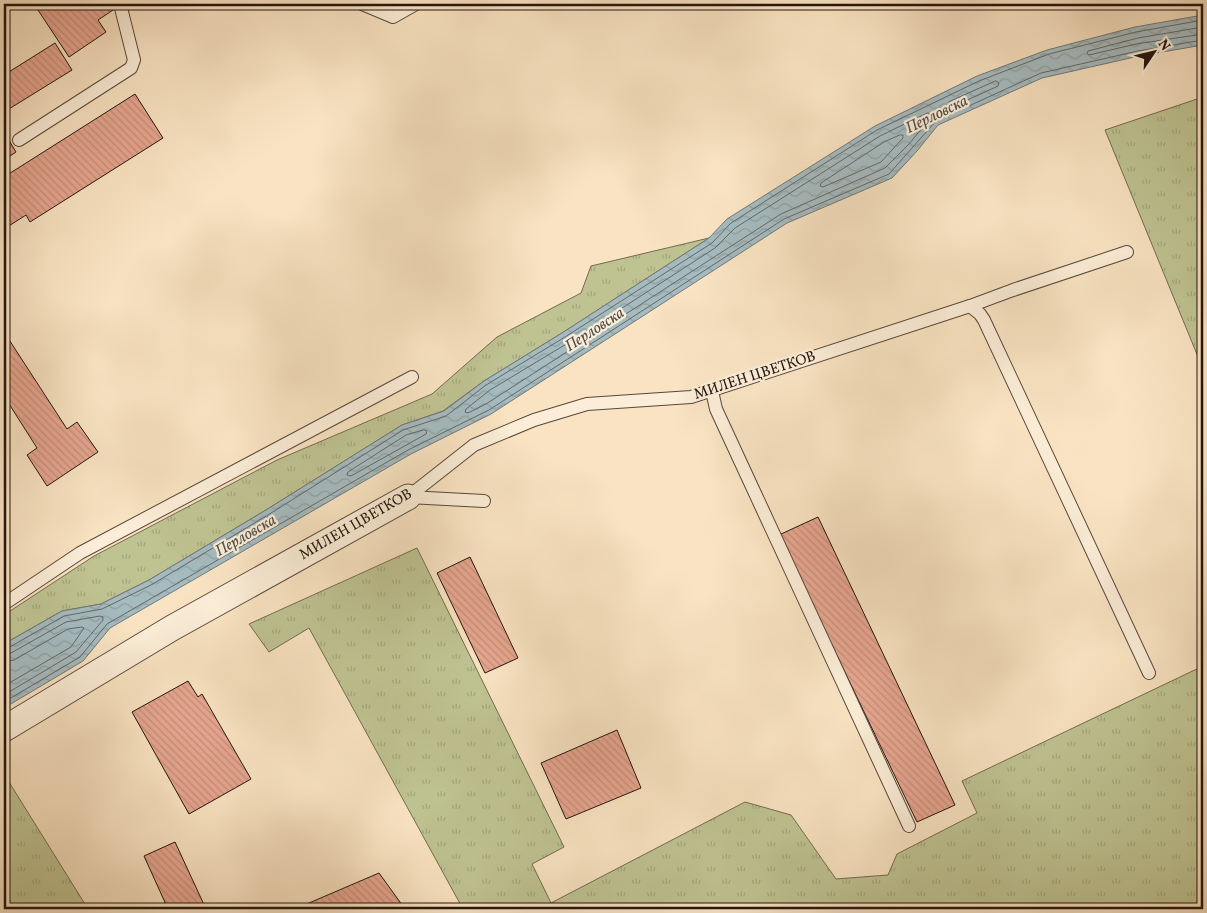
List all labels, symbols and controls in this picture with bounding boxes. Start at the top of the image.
north arrow [1130,28,1180,78]
text: N [1153,36,1174,55]
water label: Перловска [902,90,972,140]
water label: Перловска [561,302,629,357]
street label: МИЛЕН ЦВЕТКОВ [691,346,819,406]
street label: МИЛЕН ЦВЕТКОВ [296,484,416,566]
water label: Перловска [212,510,281,562]

